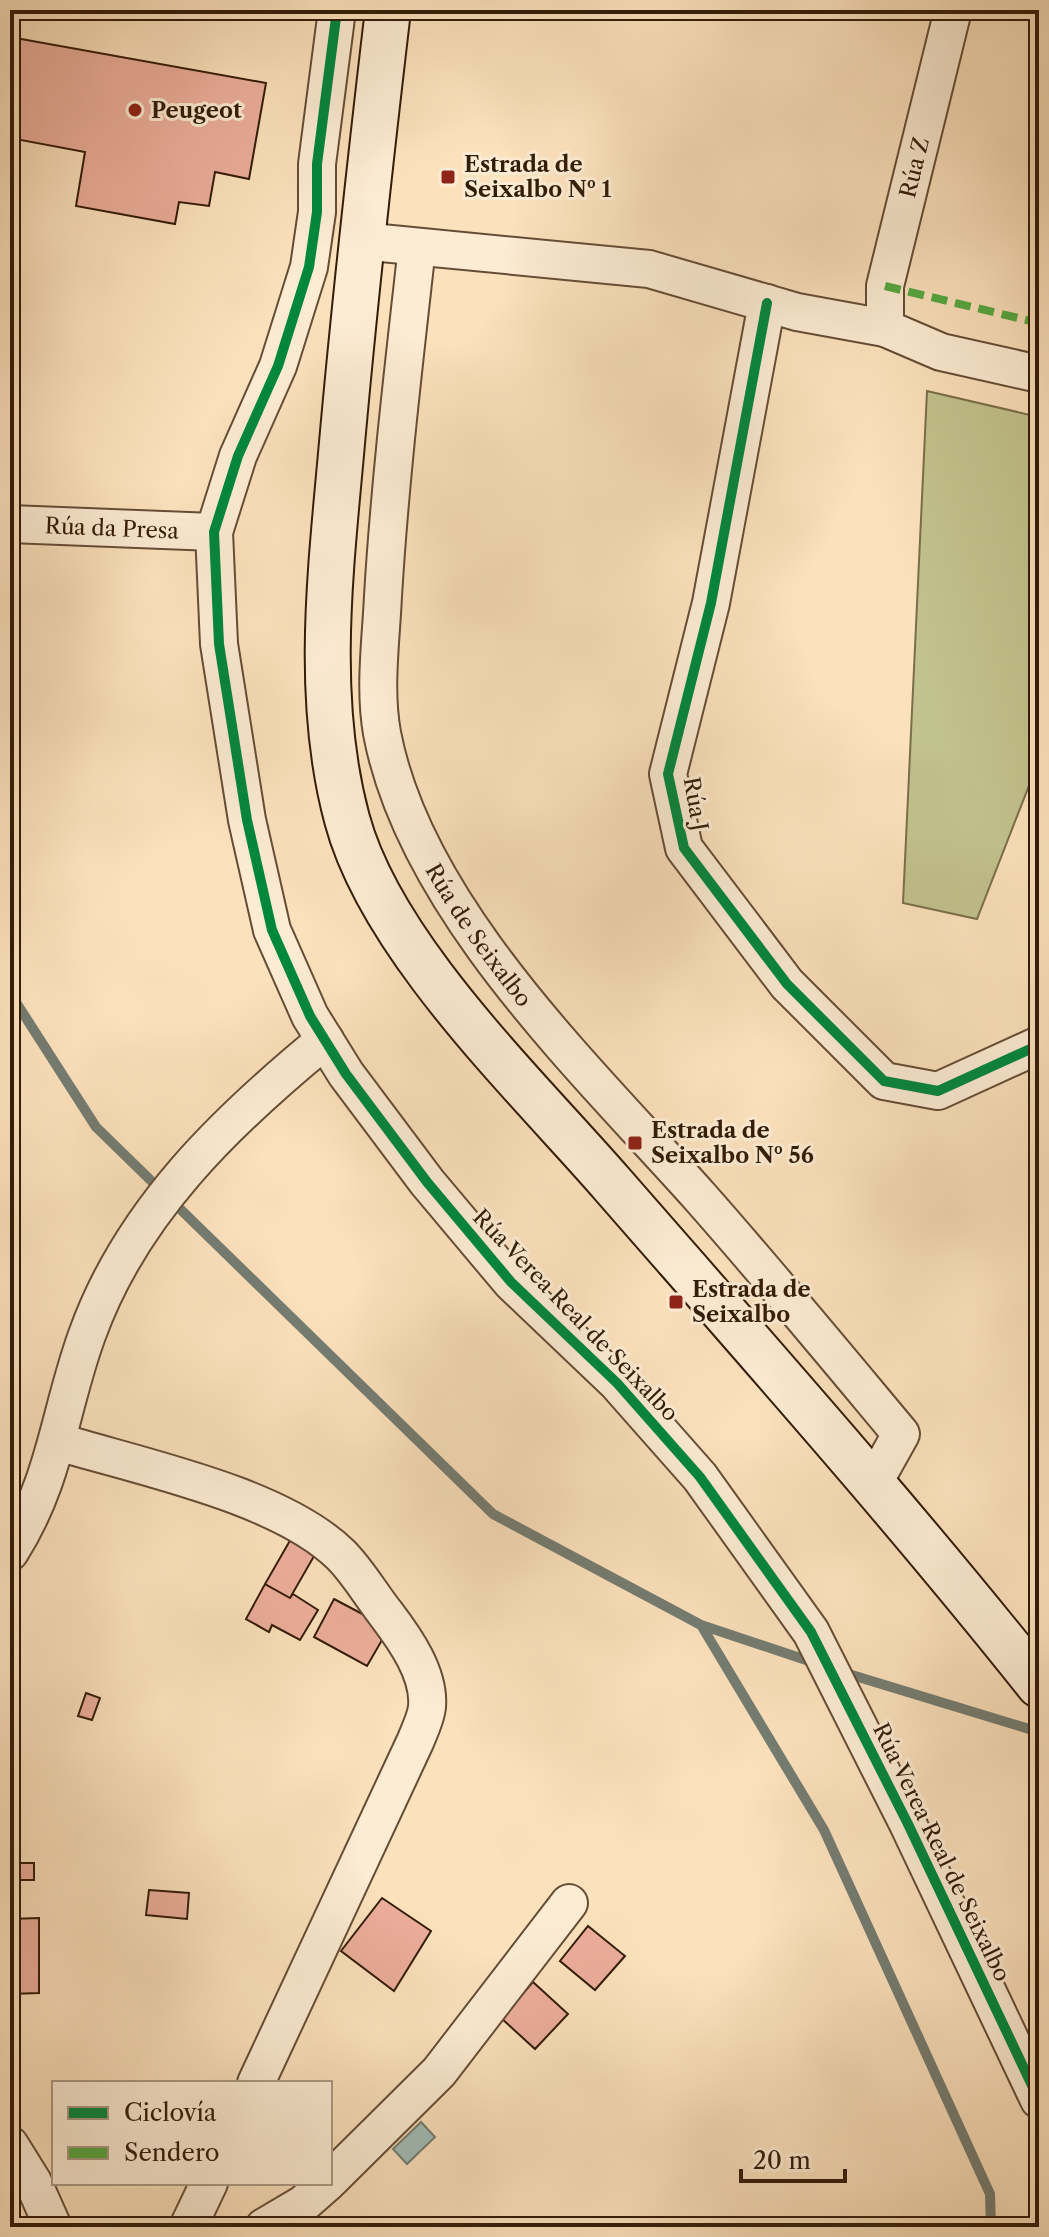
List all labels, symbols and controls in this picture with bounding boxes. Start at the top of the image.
place label: Peugeot [151,97,242,124]
marker: Peugeot [126,101,144,119]
street label: Rúa Z [894,135,935,201]
place label: Estrada de Seixalbo Nº 1 [464,151,612,203]
marker: Estrada de Seixalbo Nº 1 [439,168,457,186]
street label: Rúa da Presa [44,512,180,545]
street label: Rúa J [677,775,714,833]
street label: Rúa de Seixalbo [420,859,537,1012]
place label: Estrada de Seixalbo Nº 56 [651,1117,814,1169]
marker: Estrada de Seixalbo Nº 56 [626,1134,644,1152]
street label: Rúa Verea Real de Seixalbo [467,1204,684,1427]
place label: Estrada de Seixalbo [692,1276,811,1328]
marker: Estrada de Seixalbo [667,1293,685,1311]
street label: Rúa Verea Real de Seixalbo [867,1719,1016,1986]
legend [52,2081,332,2185]
text: Ciclovía [124,2098,217,2127]
scale bar [741,2133,845,2183]
text: Sendero [124,2138,219,2167]
text: 20 m [753,2146,811,2175]

